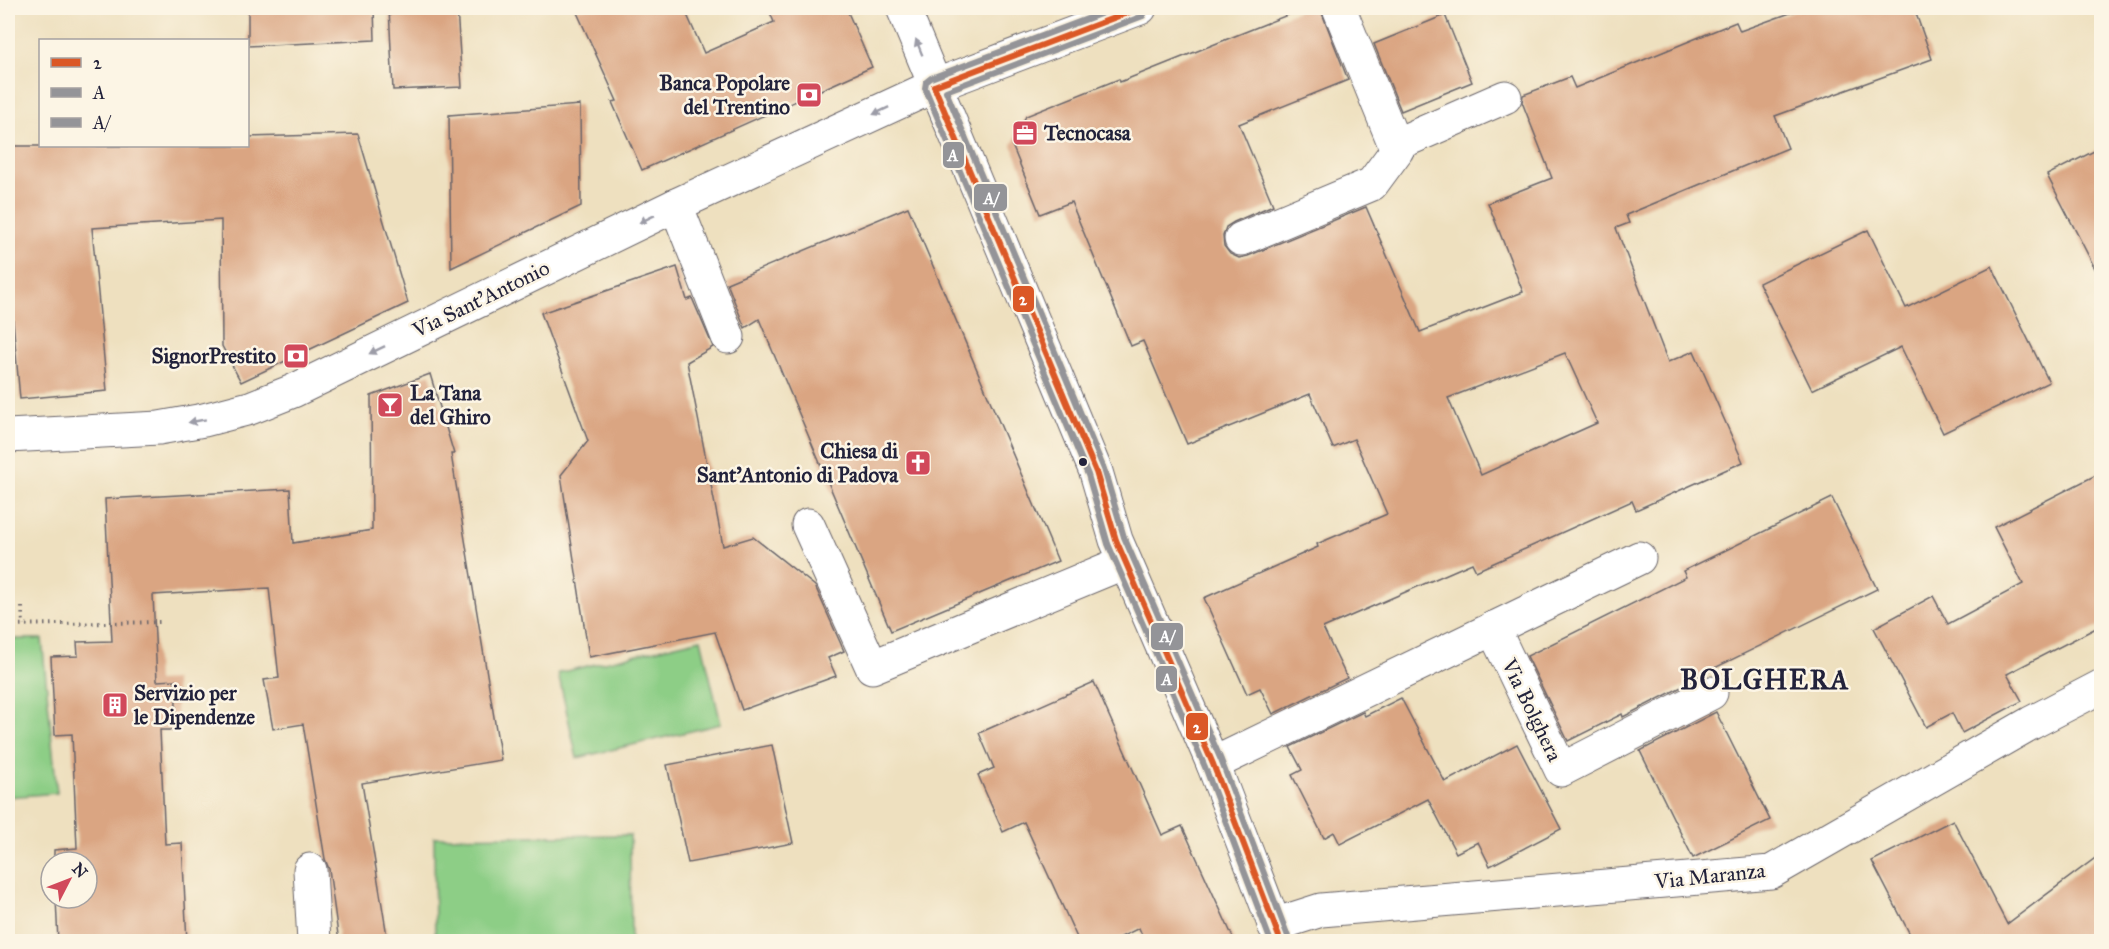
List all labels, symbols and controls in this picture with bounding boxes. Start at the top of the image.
one-way arrow [913,38,923,56]
legend [39,39,249,147]
text: 2 [93,52,102,74]
place label: Banca Popolare del Trentino [659,70,790,120]
bank icon: Banca Popolare del Trentino [794,80,824,110]
text: A [92,82,105,104]
one-way arrow [873,106,890,115]
text: A/ [92,112,112,134]
office icon: Tecnocasa [1010,118,1040,148]
place label: Tecnocasa [1043,120,1132,146]
line badge: A [942,141,965,169]
text: A [947,146,959,165]
line badge: A/ [973,183,1008,212]
text: A/ [982,189,1000,208]
one-way arrow [639,214,656,223]
street label: Via Sant'Antonio [407,255,554,344]
line badge: 2 [1012,285,1035,313]
text: 2 [1019,290,1028,309]
bank icon: SignorPrestito [281,341,311,371]
place label: SignorPrestito [152,343,276,369]
one-way arrow [369,345,386,354]
place label: La Tana del Ghiro [410,380,491,430]
bar icon: La Tana del Ghiro [375,390,405,420]
one-way arrow [187,417,206,426]
place label: Chiesa di Sant'Antonio di Padova [697,438,899,488]
church icon: Chiesa di Sant'Antonio di Padova [903,448,933,478]
unlabelled marker [1077,456,1089,468]
line badge: A/ [1150,622,1184,651]
text: A/ [1158,627,1176,646]
street label: Via Bolghera [1496,654,1568,766]
district label: BOLGHERA [1680,663,1850,696]
line badge: A [1155,665,1178,693]
text: A [1161,670,1173,689]
place label: Servizio per le Dipendenze [133,680,255,730]
building icon: Servizio per le Dipendenze [100,690,130,720]
line badge: 2 [1185,712,1209,741]
text: 2 [1193,718,1202,737]
north arrow [39,850,99,910]
street label: Via Maranza [1652,857,1767,895]
text: N [68,859,92,882]

